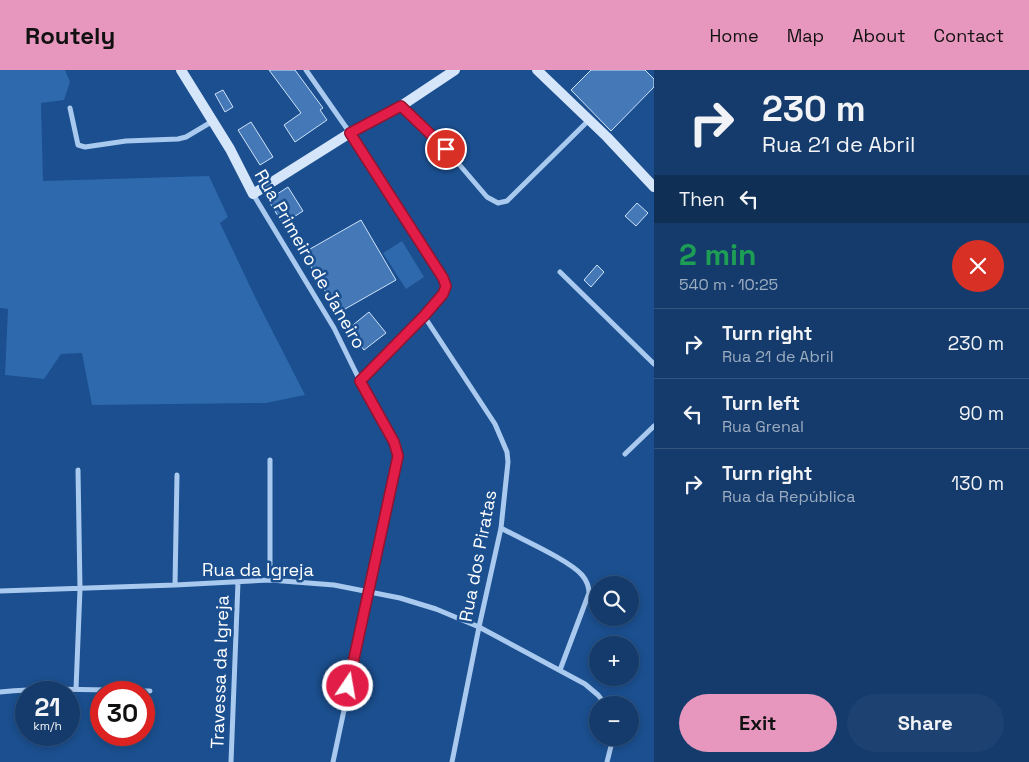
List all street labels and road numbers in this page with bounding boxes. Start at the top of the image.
street label: Rua Primeiro de Janeiro [250,165,371,353]
street label: Rua dos Piratas [453,488,502,624]
street label: Rua da Igreja [202,558,314,581]
street label: Travessa da Igreja [205,595,234,749]

